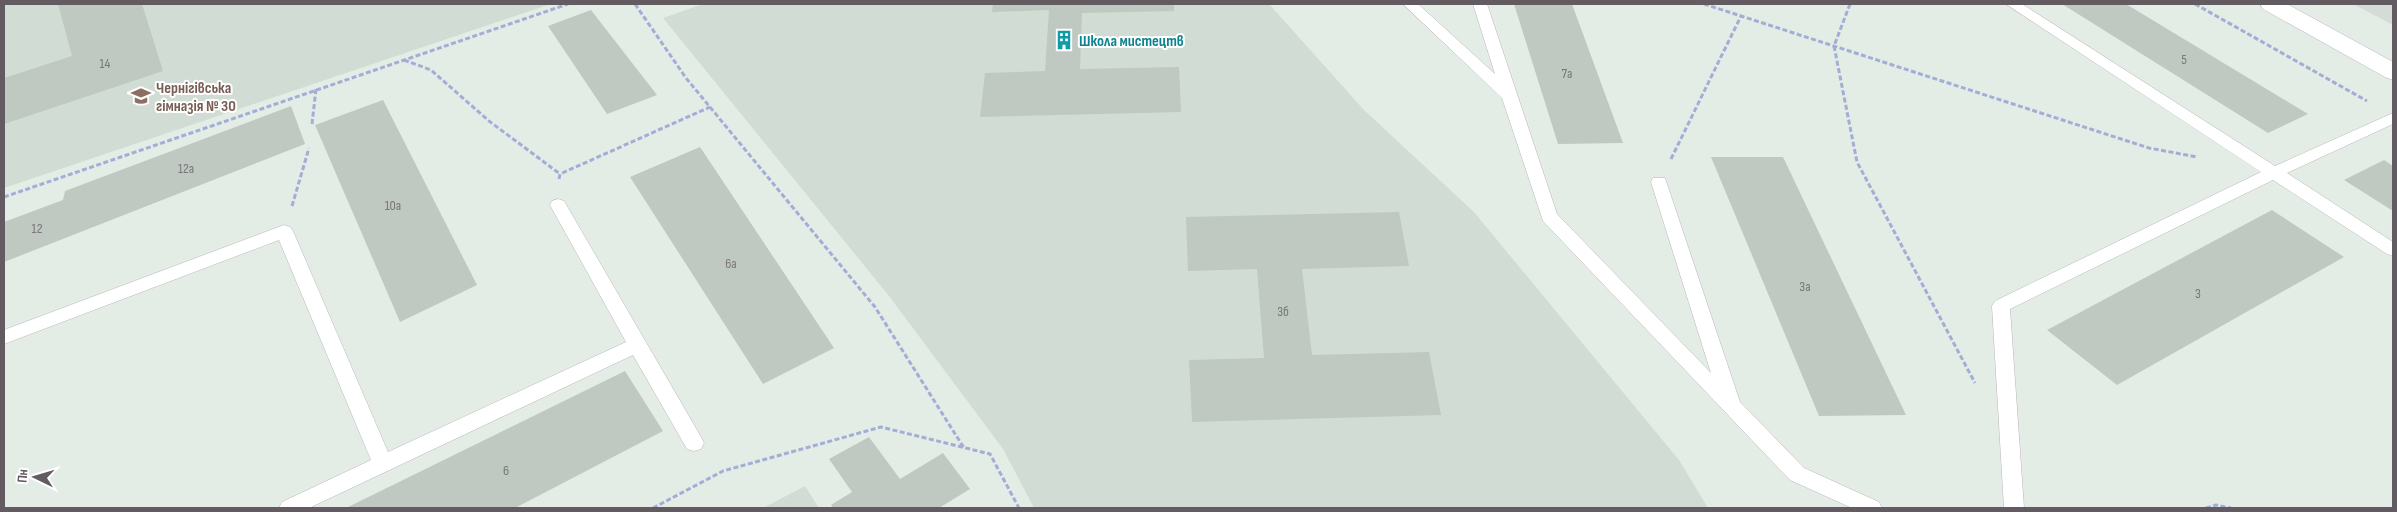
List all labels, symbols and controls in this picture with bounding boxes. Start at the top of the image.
building icon: Школа мистецтв [1053,29,1075,51]
place label: Школа мистецтв [1079,32,1184,51]
house number: 5 [2181,51,2187,68]
house number: 14 [100,55,111,72]
house number: 7а [1562,65,1572,82]
place label: Чернігівська гімназія № 30 [156,79,236,116]
school or university icon: Чернігівська гімназія № 30 [130,85,152,107]
house number: 12а [178,160,194,177]
house number: 10а [385,197,401,214]
house number: 12 [32,220,43,237]
house number: 6а [725,255,737,272]
house number: 3а [1799,278,1811,295]
house number: 3 [2195,285,2201,302]
house number: 3б [1277,303,1289,320]
north arrow [10,452,60,502]
house number: 6 [503,462,509,479]
text: Пн [13,468,32,483]

